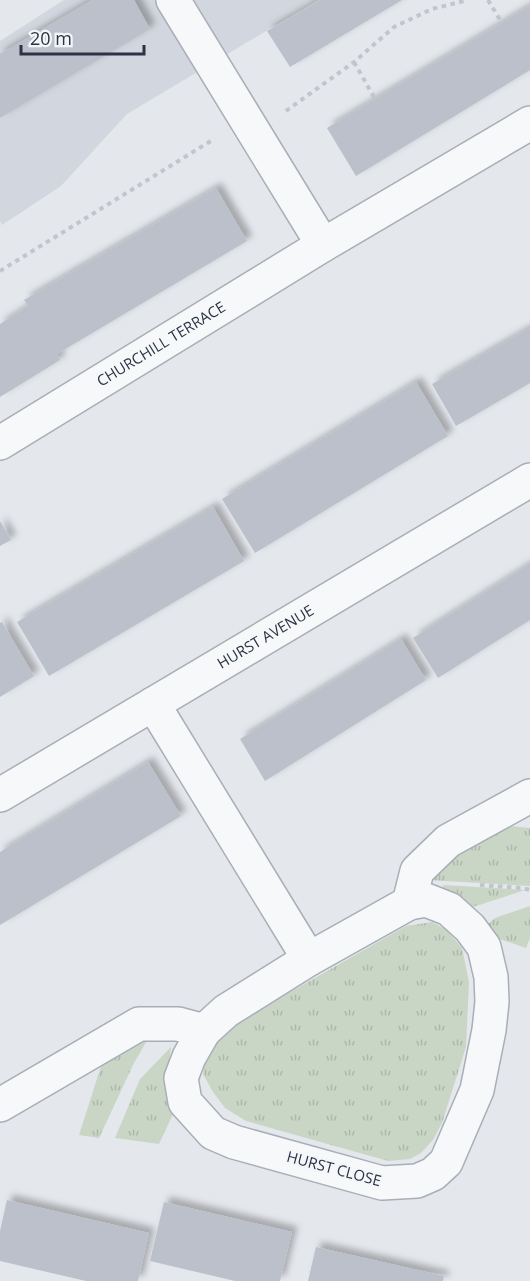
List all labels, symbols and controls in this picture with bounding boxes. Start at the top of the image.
scale bar [21,18,144,56]
text: 20 m [30,26,72,50]
street label: CHURCHILL TERRACE [93,296,229,390]
street label: HURST AVENUE [213,600,317,673]
street label: HURST CLOSE [285,1146,384,1190]

